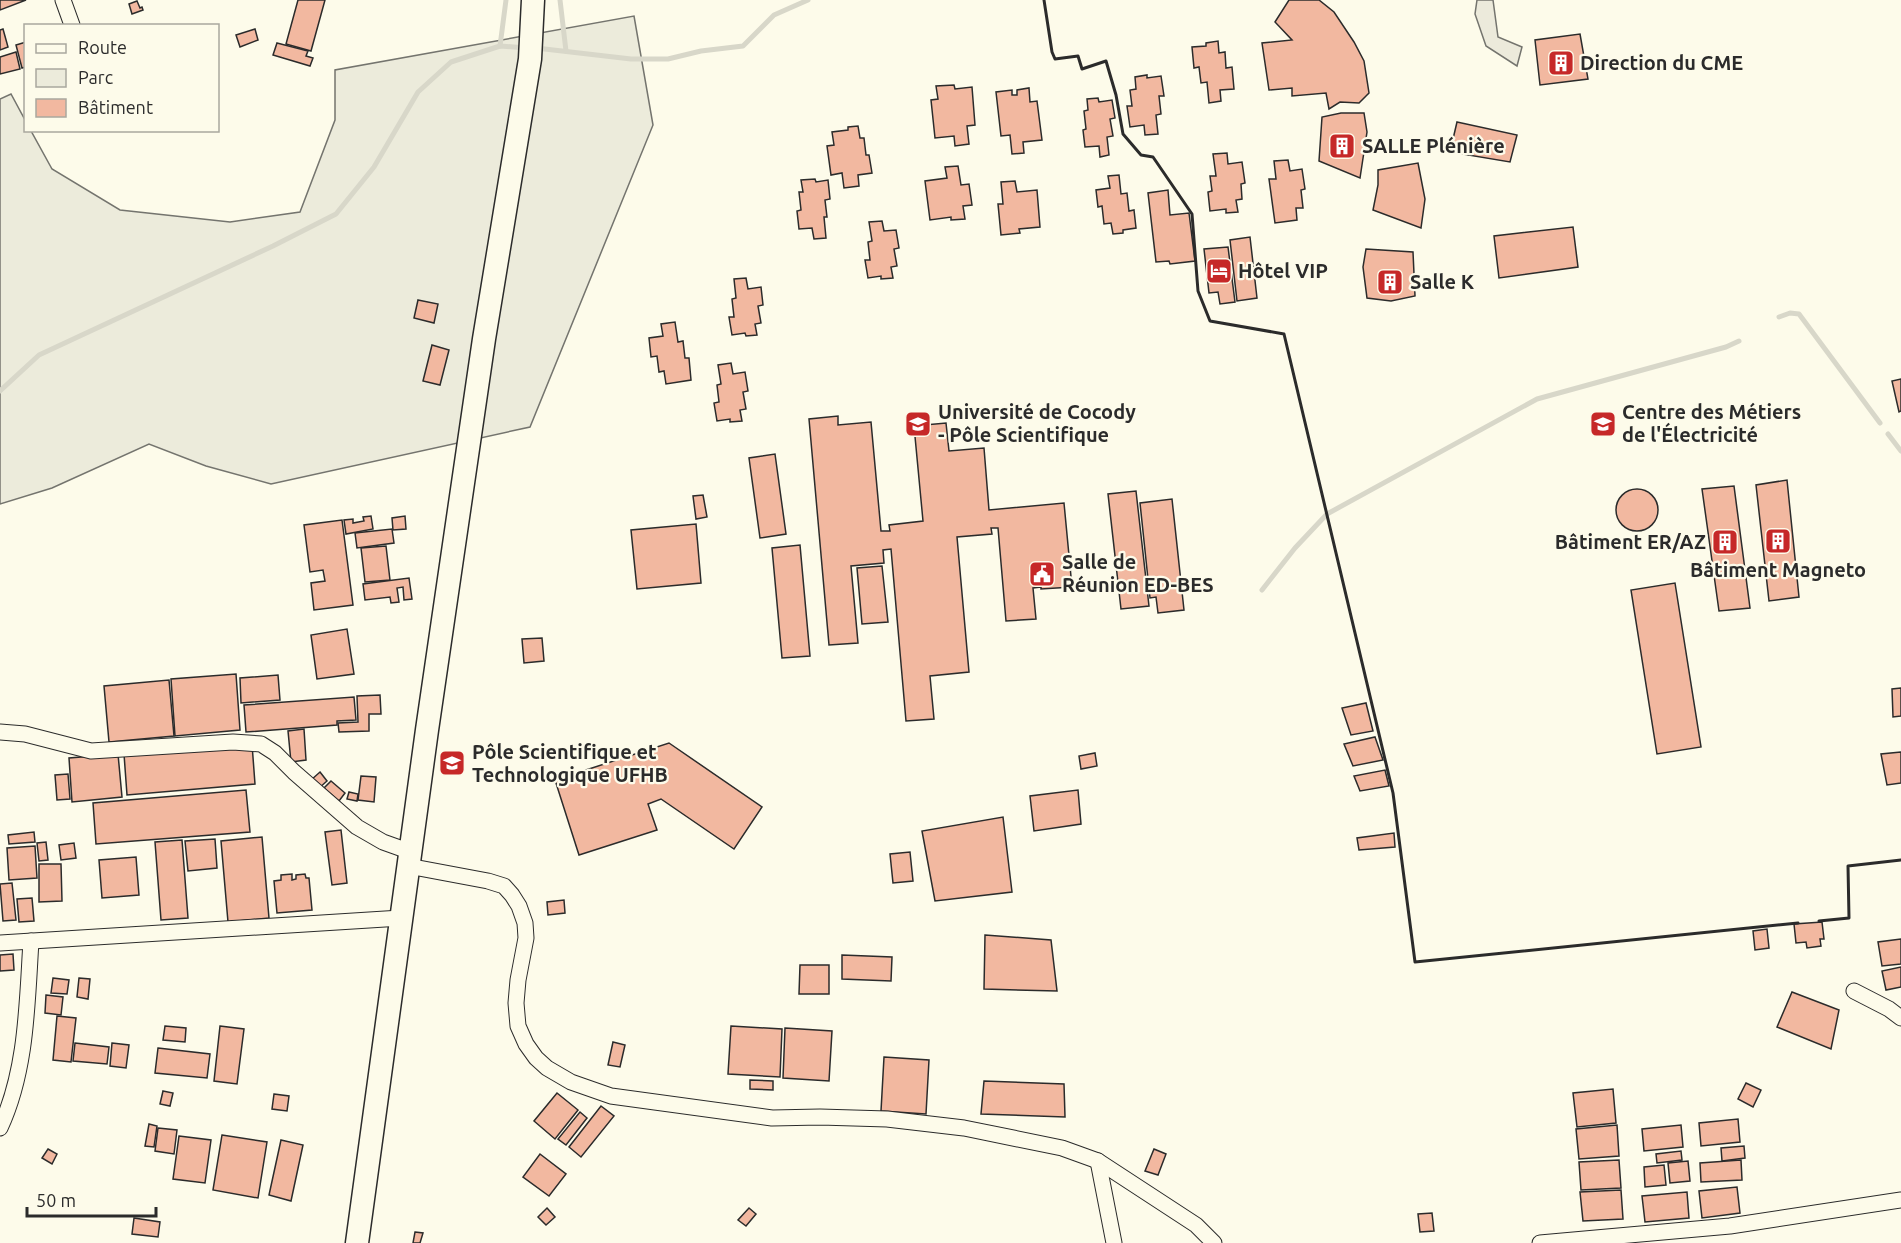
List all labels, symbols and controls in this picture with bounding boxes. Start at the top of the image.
legend [24,24,219,132]
text: Route [78,37,127,57]
building icon: Direction du CME [1546,48,1576,78]
place label: Direction du CME [1580,51,1743,74]
text: Parc [78,67,113,87]
text: Bâtiment [78,97,153,117]
building icon: SALLE Plénière [1327,131,1357,161]
place label: SALLE Plénière [1362,134,1505,157]
hotel icon: Hôtel VIP [1204,256,1234,286]
place label: Hôtel VIP [1238,259,1328,282]
building icon: Salle K [1375,267,1405,297]
place label: Salle K [1410,270,1475,293]
place label: Université de Cocody - Pôle Scientifique [938,400,1136,446]
place label: Centre des Métiers de l'Électricité [1622,400,1801,446]
school or university icon: Université de Cocody - Pôle Scientifique [903,409,933,439]
school or university icon: Centre des Métiers de l'Électricité [1588,409,1618,439]
building icon: Bâtiment Magneto [1763,526,1793,556]
building icon: Bâtiment ER/AZ [1710,527,1740,557]
place label: Bâtiment ER/AZ [1555,530,1706,553]
place label: Salle de Réunion ED-BES [1062,550,1214,596]
place label: Bâtiment Magneto [1690,558,1866,581]
public building icon: Salle de Réunion ED-BES [1027,559,1057,589]
place label: Pôle Scientifique et Technologique UFHB [472,740,668,786]
school or university icon: Pôle Scientifique et Technologique UFHB [437,748,467,778]
scale bar [27,1180,156,1218]
text: 50 m [36,1190,76,1210]

